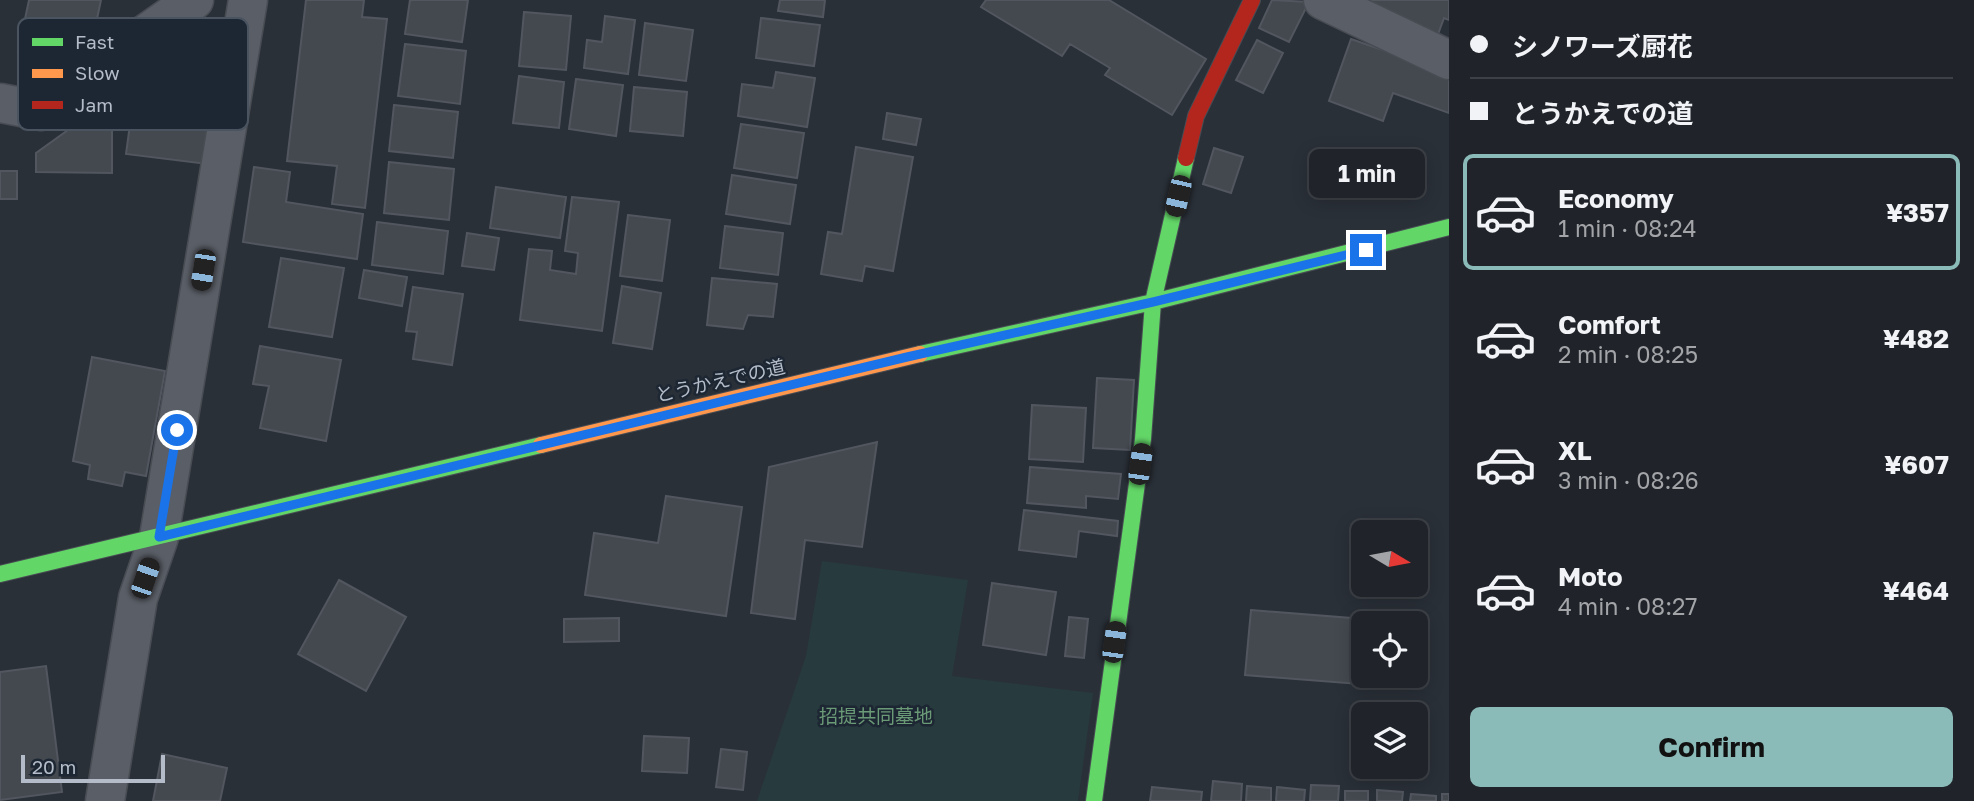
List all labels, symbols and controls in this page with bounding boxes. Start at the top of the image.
legend [18,18,248,130]
text: Fast [75,30,114,53]
text: シノワーズ厨花 [1512,31,1693,62]
text: Slow [75,61,120,84]
text: Jam [75,93,113,116]
text: とうかえでの道 [1512,98,1693,129]
callout: 1 min [1308,148,1424,198]
text: 1 min [1338,159,1396,187]
car [1164,173,1193,219]
icon: car [1474,181,1537,244]
text: Economy [1558,183,1674,214]
text: ¥357 [1886,197,1949,228]
text: 1 min · 08:24 [1558,214,1697,242]
route end [1350,234,1382,266]
car [190,248,217,292]
icon: car [1474,307,1537,370]
text: Comfort [1558,309,1661,340]
text: ¥482 [1883,323,1949,354]
text: 2 min · 08:25 [1558,340,1698,368]
street label: とうかえでの道 [653,354,787,406]
route start [161,414,193,446]
icon: car [1474,433,1537,496]
text: XL [1558,435,1592,466]
car [1127,442,1154,486]
text: ¥607 [1884,449,1949,480]
text: 3 min · 08:26 [1558,466,1699,494]
north arrow [1351,520,1428,597]
map controls [1351,520,1428,779]
car [129,555,162,601]
icon: car [1474,559,1537,622]
text: Moto [1558,561,1623,592]
text: ¥464 [1883,575,1949,606]
text: 4 min · 08:27 [1558,592,1698,620]
button: locate [1351,611,1428,688]
car [1101,620,1128,664]
button: layers [1351,702,1428,779]
park label: 招提共同墓地 [819,704,933,727]
button: Confirm [1470,707,1953,787]
scale bar [21,752,164,784]
text: 20 m [32,755,76,778]

